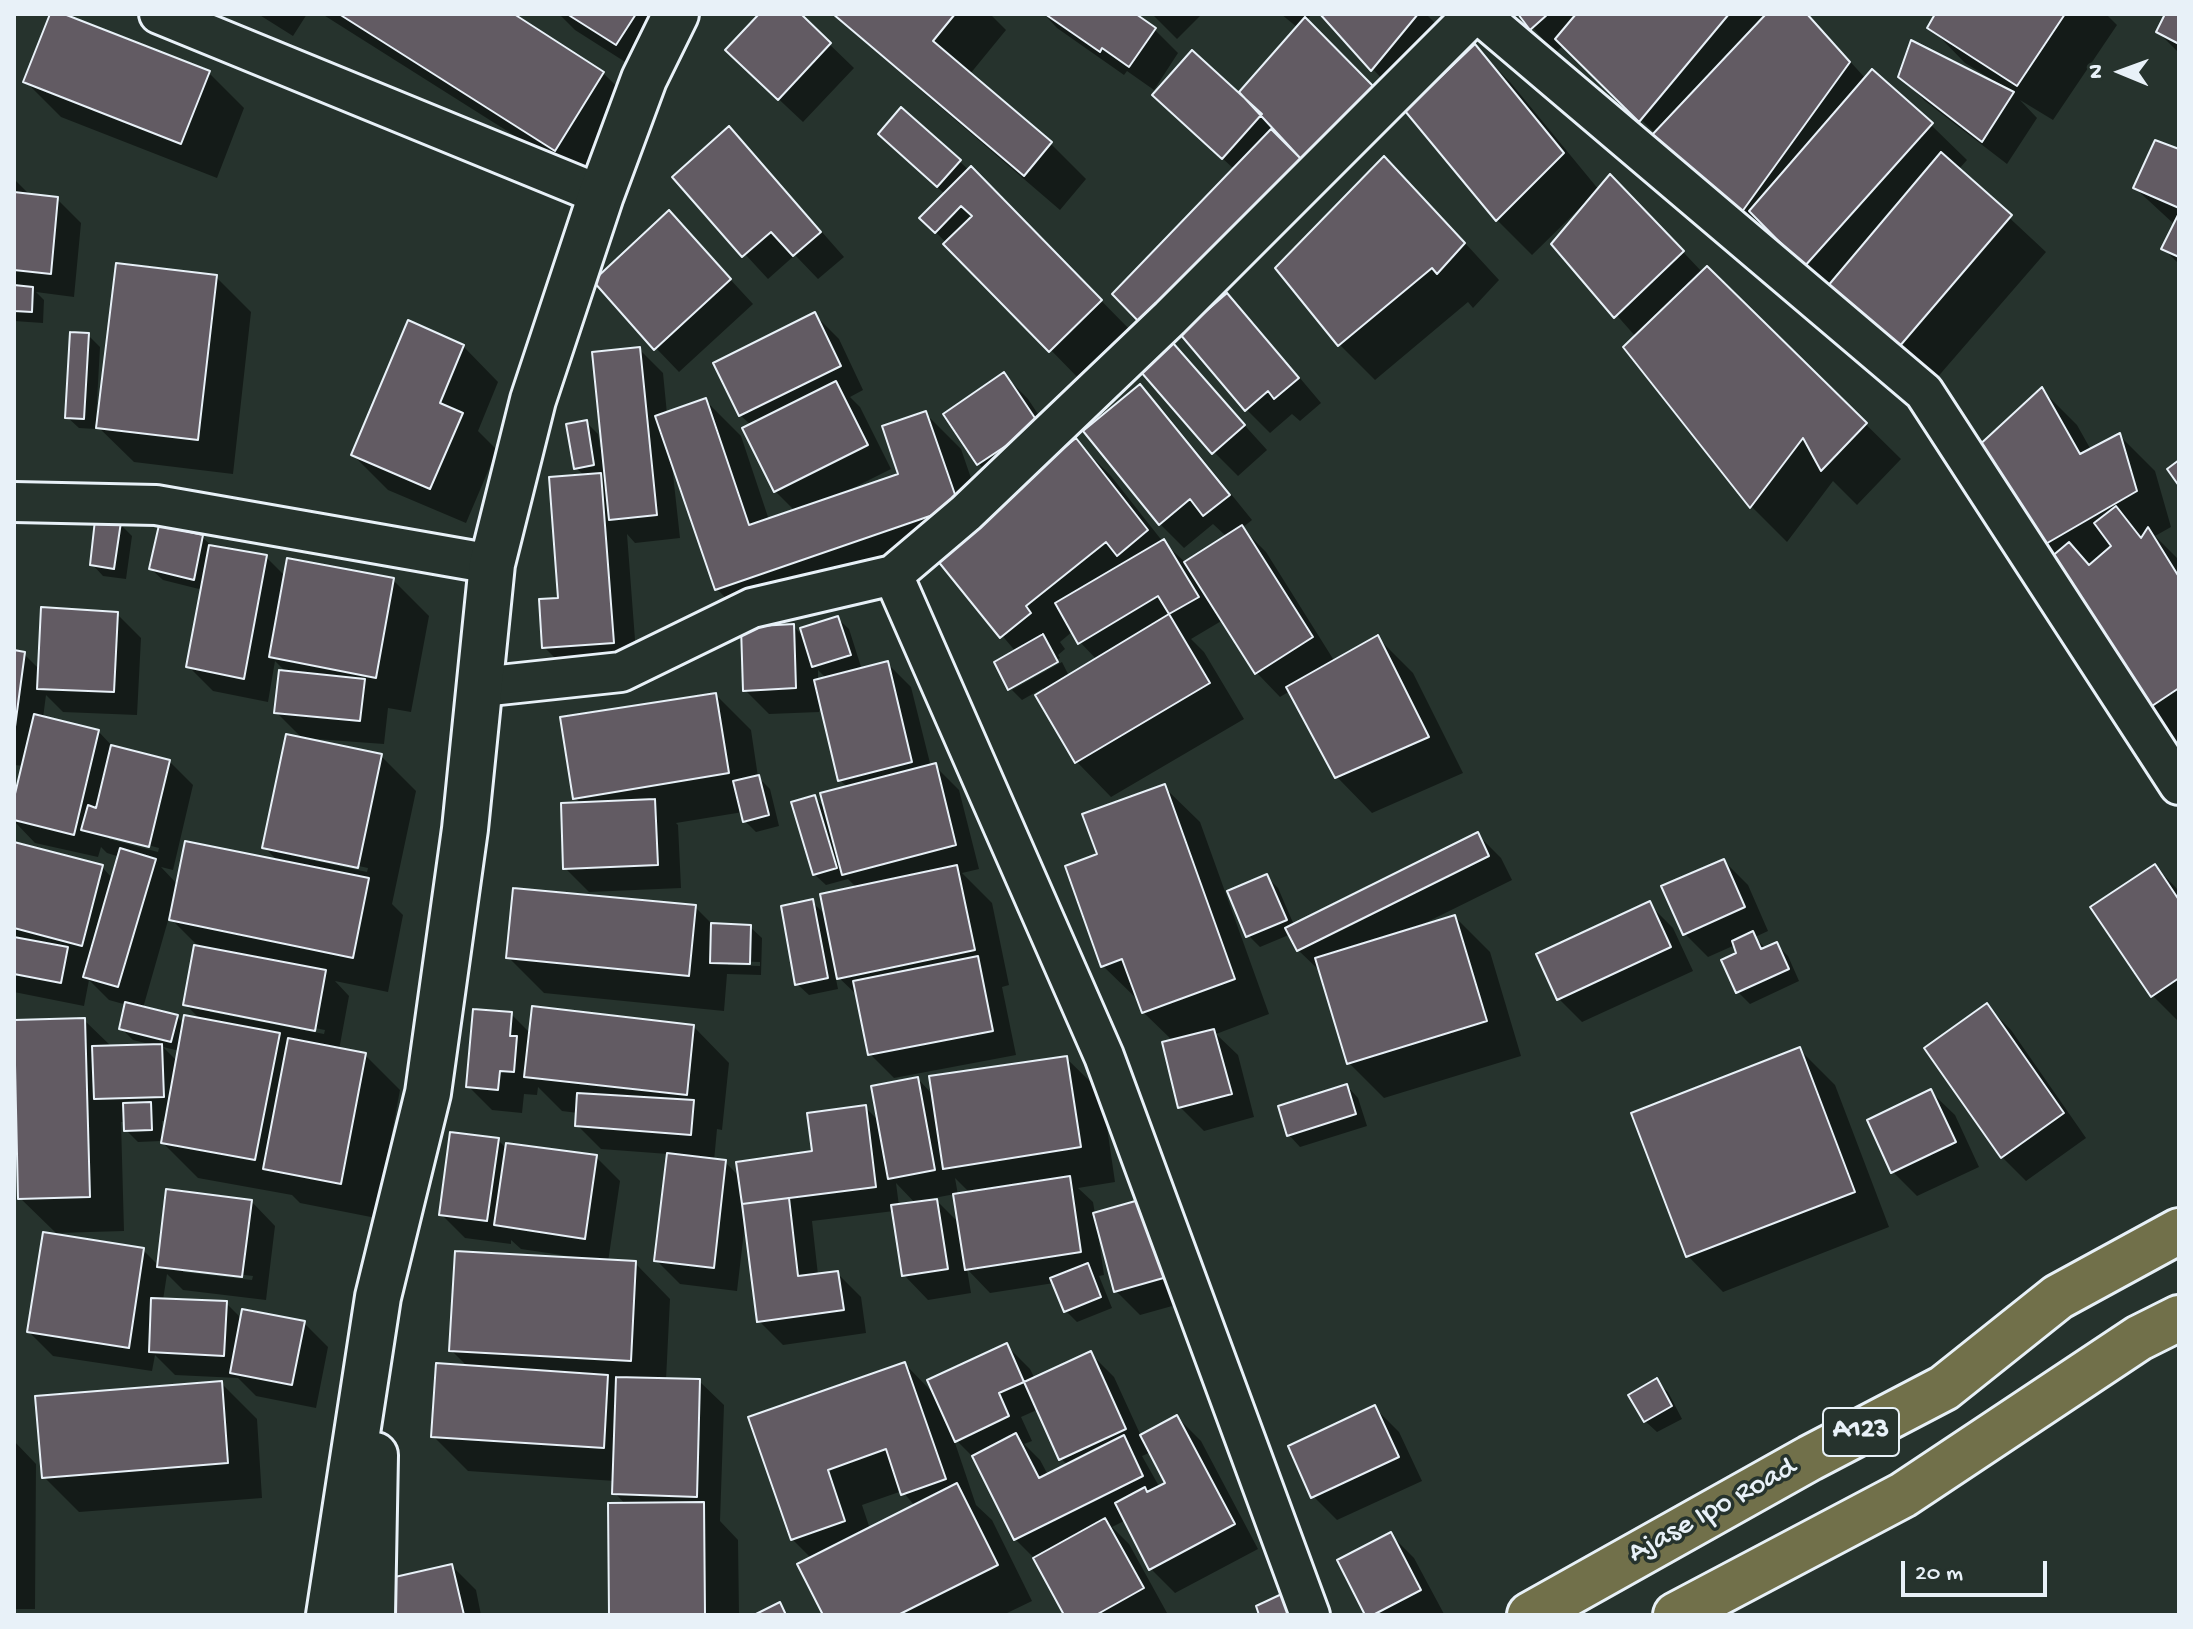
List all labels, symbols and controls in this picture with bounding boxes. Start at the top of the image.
north arrow [2081,32,2161,112]
text: N [2084,64,2110,79]
road number: A123 [1823,1408,1899,1456]
street label: Ajase Ipo Road [1623,1451,1803,1573]
scale bar [1905,1545,2051,1595]
text: 20 m [1915,1560,1963,1589]

